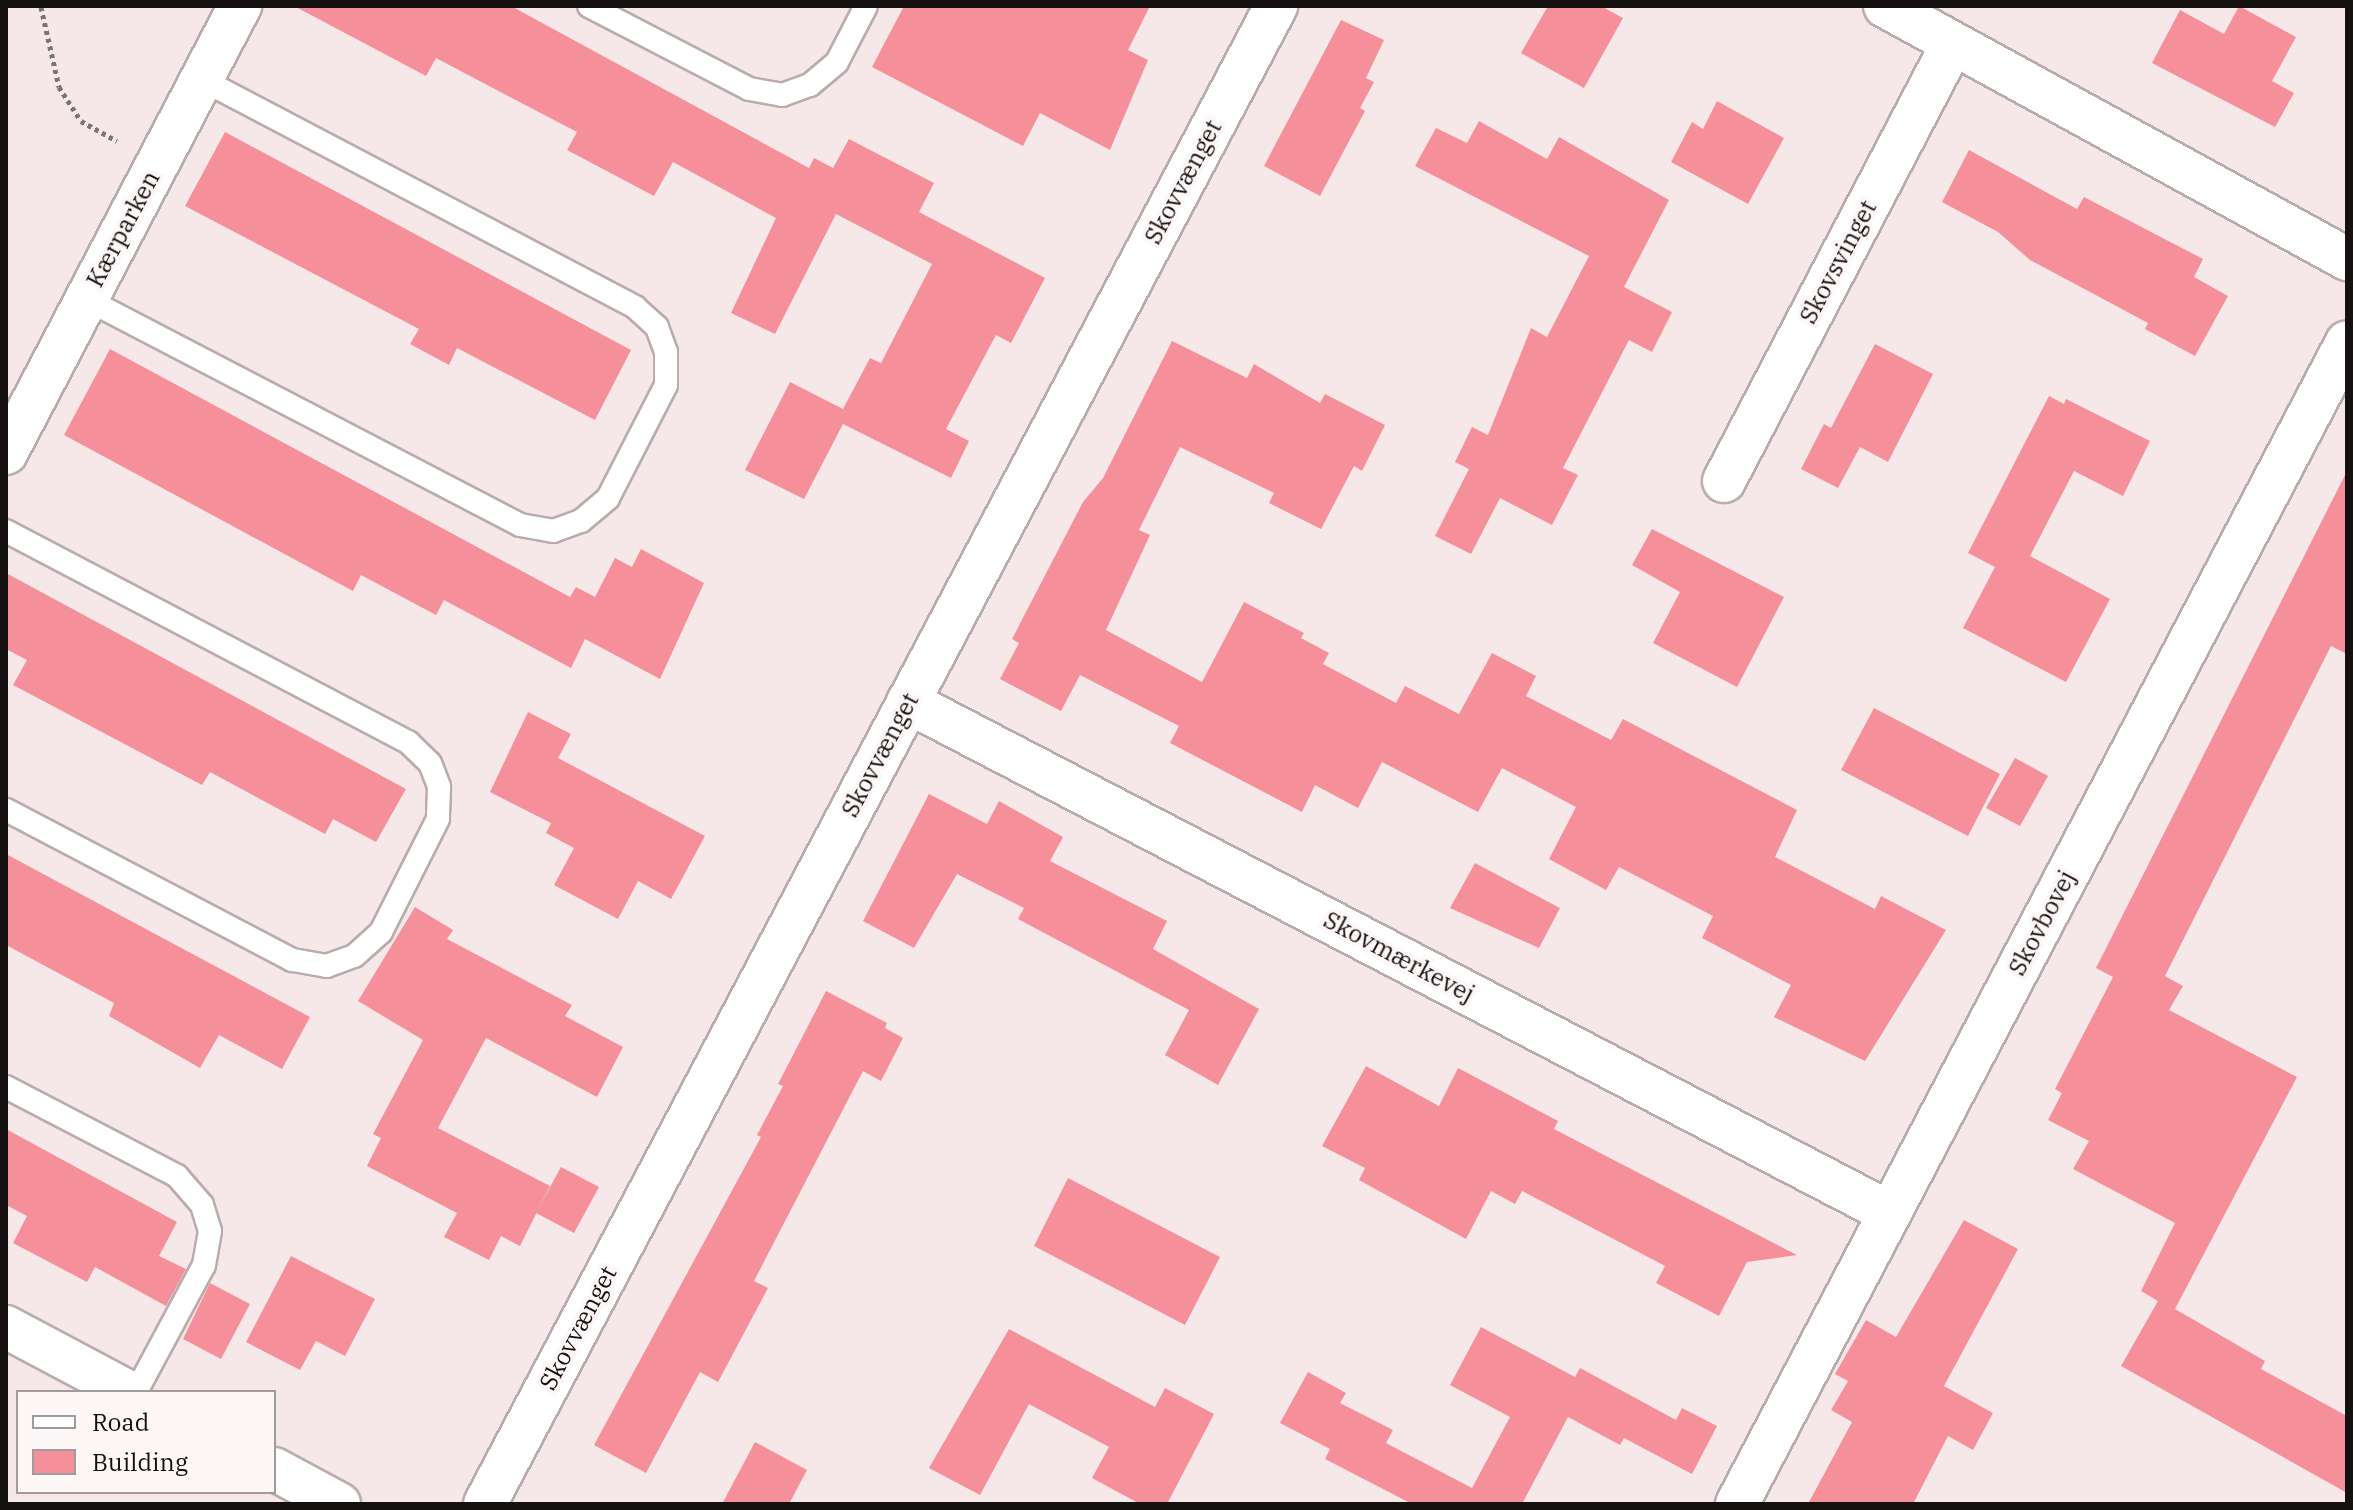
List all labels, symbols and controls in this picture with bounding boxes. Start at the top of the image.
street label: Skovvænget [1138,115,1228,249]
street label: Kærparken [80,166,166,292]
street label: Skovsvinget [1794,195,1882,329]
street label: Skovvænget [835,688,925,822]
street label: Skovbovej [2002,866,2082,980]
street label: Skovmærkevej [1319,905,1479,1009]
street label: Skovvænget [533,1261,623,1395]
legend [16,1390,276,1494]
text: Road [92,1406,149,1438]
text: Building [92,1446,188,1478]

